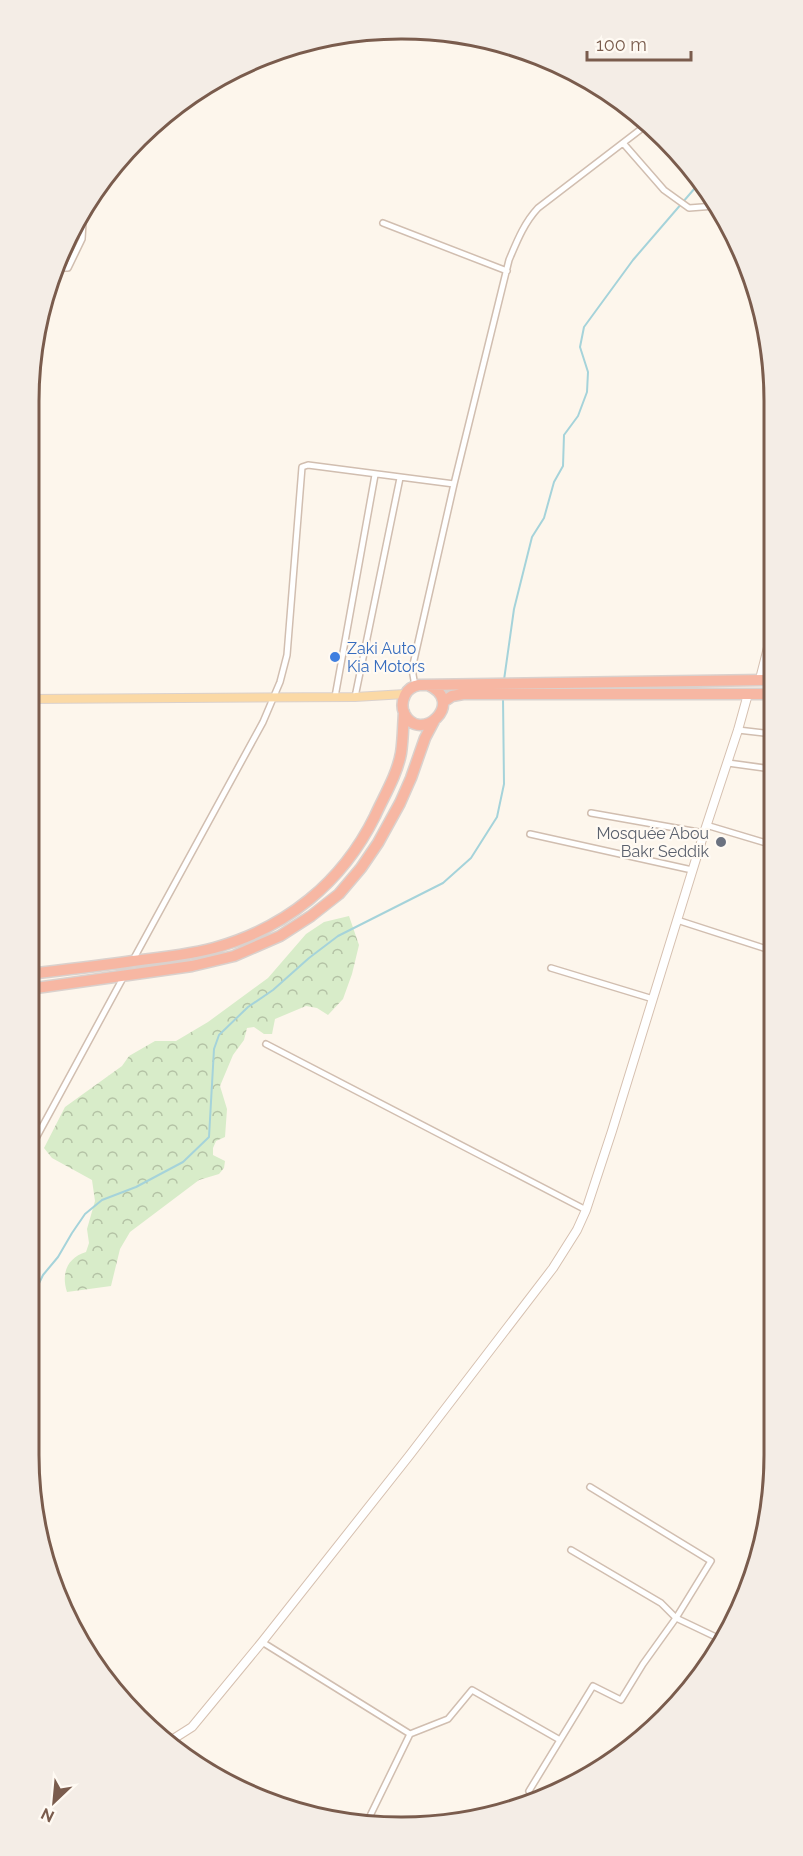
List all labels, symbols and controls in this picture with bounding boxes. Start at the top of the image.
scale bar [587,24,690,62]
text: 100 m [596,34,647,55]
place label: Zaki Auto Kia Motors [347,639,425,676]
marker: Zaki Auto Kia Motors [328,650,342,664]
place label: Mosquée Abou Bakr Seddik [596,824,710,861]
marker: Mosquée Abou Bakr Seddik [714,835,728,849]
north arrow [24,1772,84,1832]
text: N [38,1804,57,1826]

